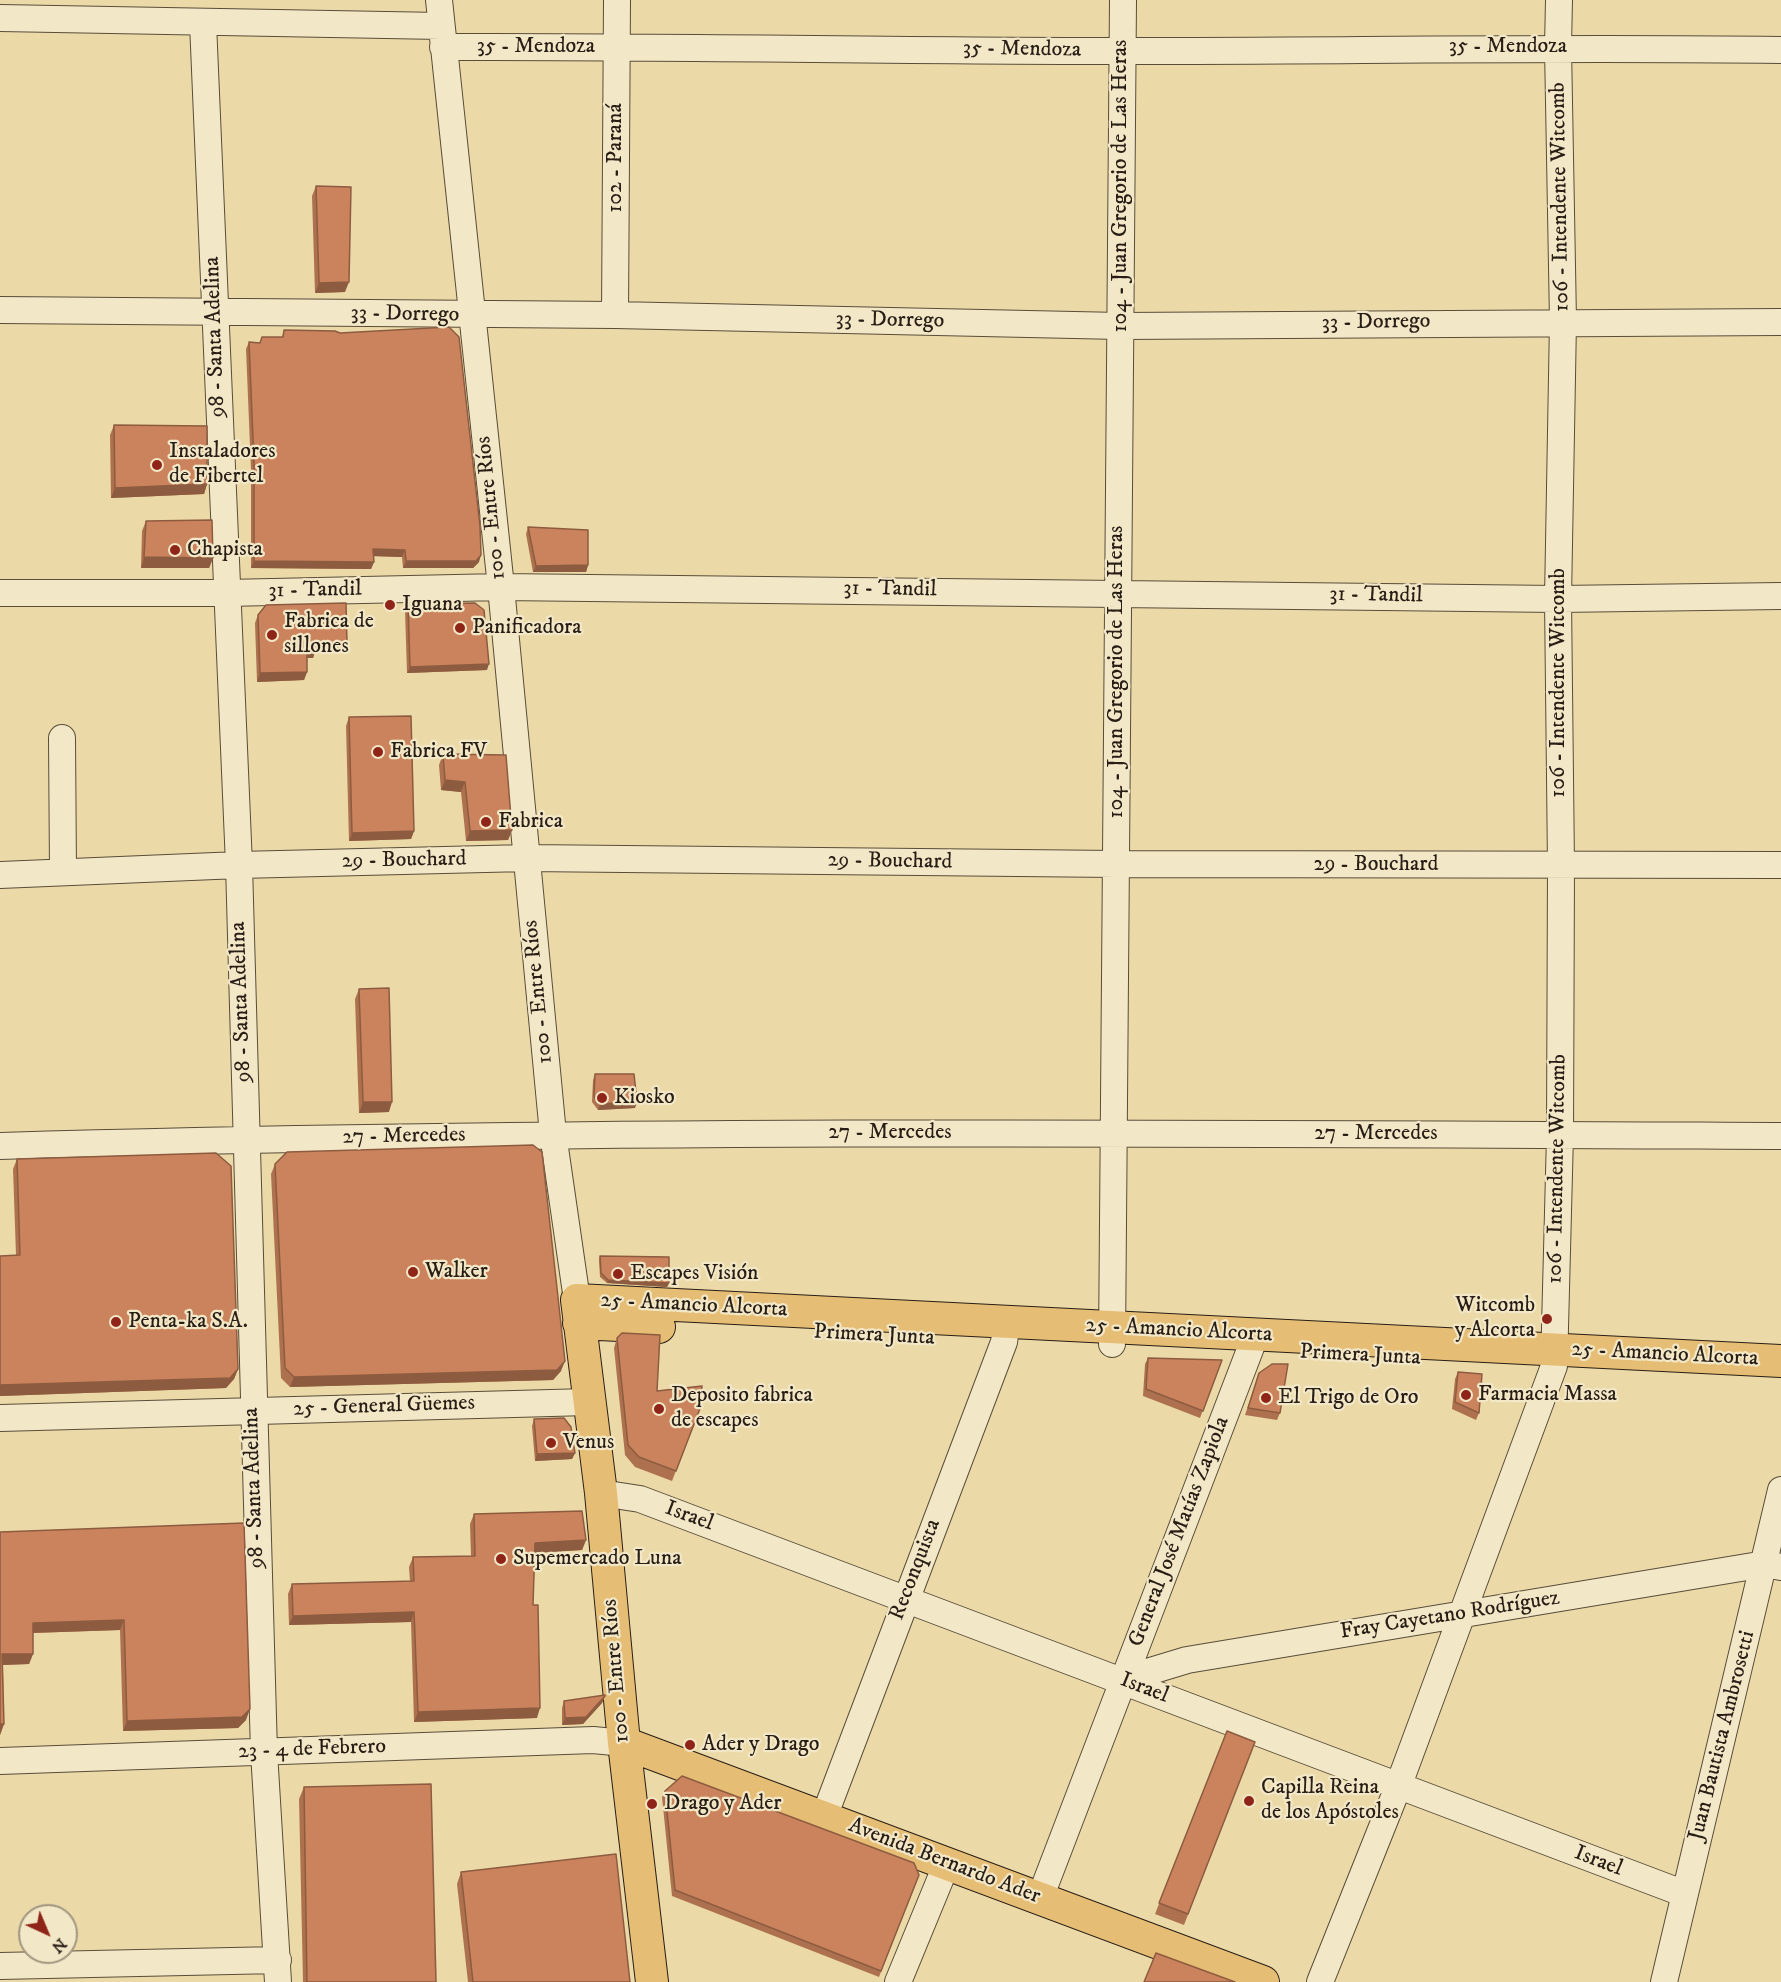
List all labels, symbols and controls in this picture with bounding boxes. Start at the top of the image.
street label: 35 - Mendoza [477,34,595,60]
street label: 35 - Mendoza [1449,34,1567,60]
street label: 35 - Mendoza [963,36,1081,64]
street label: 104 - Juan Gregorio de Las Heras [1108,40,1134,332]
street label: 106 - Intendente Witcomb [1546,82,1576,312]
street label: 102 - Paraná [603,103,629,213]
street label: 98 - Santa Adelina [200,256,232,418]
street label: 33 - Dorrego [350,301,460,329]
street label: 33 - Dorrego [835,307,945,335]
street label: 33 - Dorrego [1321,309,1431,337]
street label: 100 - Entre Ríos [471,435,513,581]
place label: Instaladores de Fibertel [169,439,275,490]
marker: Instaladores de Fibertel [150,458,164,472]
street label: 104 - Juan Gregorio de Las Heras [1104,526,1130,818]
place label: Chapista [187,537,263,563]
marker: Chapista [168,543,182,557]
street label: 106 - Intendente Witcomb [1546,568,1572,798]
street label: 31 - Tandil [843,576,937,604]
street label: 31 - Tandil [268,577,362,605]
street label: 31 - Tandil [1329,582,1423,610]
place label: Iguana [402,592,463,618]
marker: Iguana [383,598,397,612]
place label: Fabrica de sillones [284,609,374,660]
place label: Panificadora [472,615,582,641]
marker: Panificadora [453,621,467,635]
marker: Fabrica de sillones [265,628,279,642]
place label: Fabrica FV [390,739,487,765]
marker: Fabrica FV [371,745,385,759]
place label: Fabrica [498,809,563,835]
marker: Fabrica [479,815,493,829]
street label: 29 - Bouchard [341,847,467,875]
street label: 29 - Bouchard [827,848,953,876]
street label: 29 - Bouchard [1314,852,1438,878]
street label: 100 - Entre Ríos [518,919,560,1065]
street label: 98 - Santa Adelina [226,921,258,1083]
street label: 106 - Intendente Witcomb [1543,1054,1573,1284]
place label: Kiosko [614,1085,675,1111]
marker: Kiosko [595,1091,609,1105]
street label: 27 - Mercedes [828,1120,952,1146]
street label: 27 - Mercedes [1314,1121,1438,1147]
street label: 27 - Mercedes [342,1123,466,1151]
place label: Walker [425,1259,488,1285]
place label: Escapes Visión [630,1261,759,1287]
marker: Walker [406,1265,420,1279]
marker: Escapes Visión [611,1267,625,1281]
street label: 25 - Amancio Alcorta [600,1288,788,1324]
place label: Witcomb y Alcorta [1455,1293,1535,1344]
place label: Penta-ka S.A. [128,1309,248,1335]
marker: Witcomb y Alcorta [1540,1312,1554,1326]
street label: 25 - Amancio Alcorta [1085,1313,1273,1349]
marker: Penta-ka S.A. [109,1315,123,1329]
street label: Primera Junta [813,1320,935,1352]
street label: 25 - Amancio Alcorta [1571,1337,1759,1373]
street label: Primera Junta [1299,1340,1421,1372]
place label: Farmacia Massa [1478,1382,1617,1408]
place label: Deposito fabrica de escapes [671,1383,813,1434]
place label: El Trigo de Oro [1278,1385,1419,1411]
marker: Farmacia Massa [1459,1388,1473,1402]
street label: 25 - General Güemes [293,1391,475,1423]
marker: El Trigo de Oro [1259,1391,1273,1405]
marker: Deposito fabrica de escapes [652,1402,666,1416]
street label: 98 - Santa Adelina [239,1407,271,1569]
street label: General José Matías Zapiola [1124,1413,1236,1651]
place label: Venus [563,1430,614,1456]
marker: Venus [544,1436,558,1450]
street label: Israel [661,1496,717,1538]
street label: Reconquista [885,1516,947,1624]
place label: Supemercado Luna [513,1546,682,1572]
marker: Supemercado Luna [494,1552,508,1566]
street label: Fray Cayetano Rodríguez [1338,1586,1562,1646]
street label: 100 - Entre Ríos [598,1598,636,1744]
street label: Juan Bautista Ambrosetti [1684,1628,1762,1844]
street label: Israel [1116,1668,1172,1710]
place label: Ader y Drago [702,1732,819,1758]
street label: 23 - 4 de Febrero [238,1734,386,1766]
marker: Ader y Drago [683,1738,697,1752]
place label: Capilla Reina de los Apóstoles [1261,1775,1399,1826]
place label: Drago y Ader [664,1791,781,1817]
marker: Capilla Reina de los Apóstoles [1242,1794,1256,1808]
marker: Drago y Ader [645,1797,659,1811]
street label: Avenida Bernardo Ader [844,1813,1044,1911]
street label: Israel [1570,1841,1626,1883]
north arrow [18,1904,78,1964]
text: N [47,1934,71,1957]

